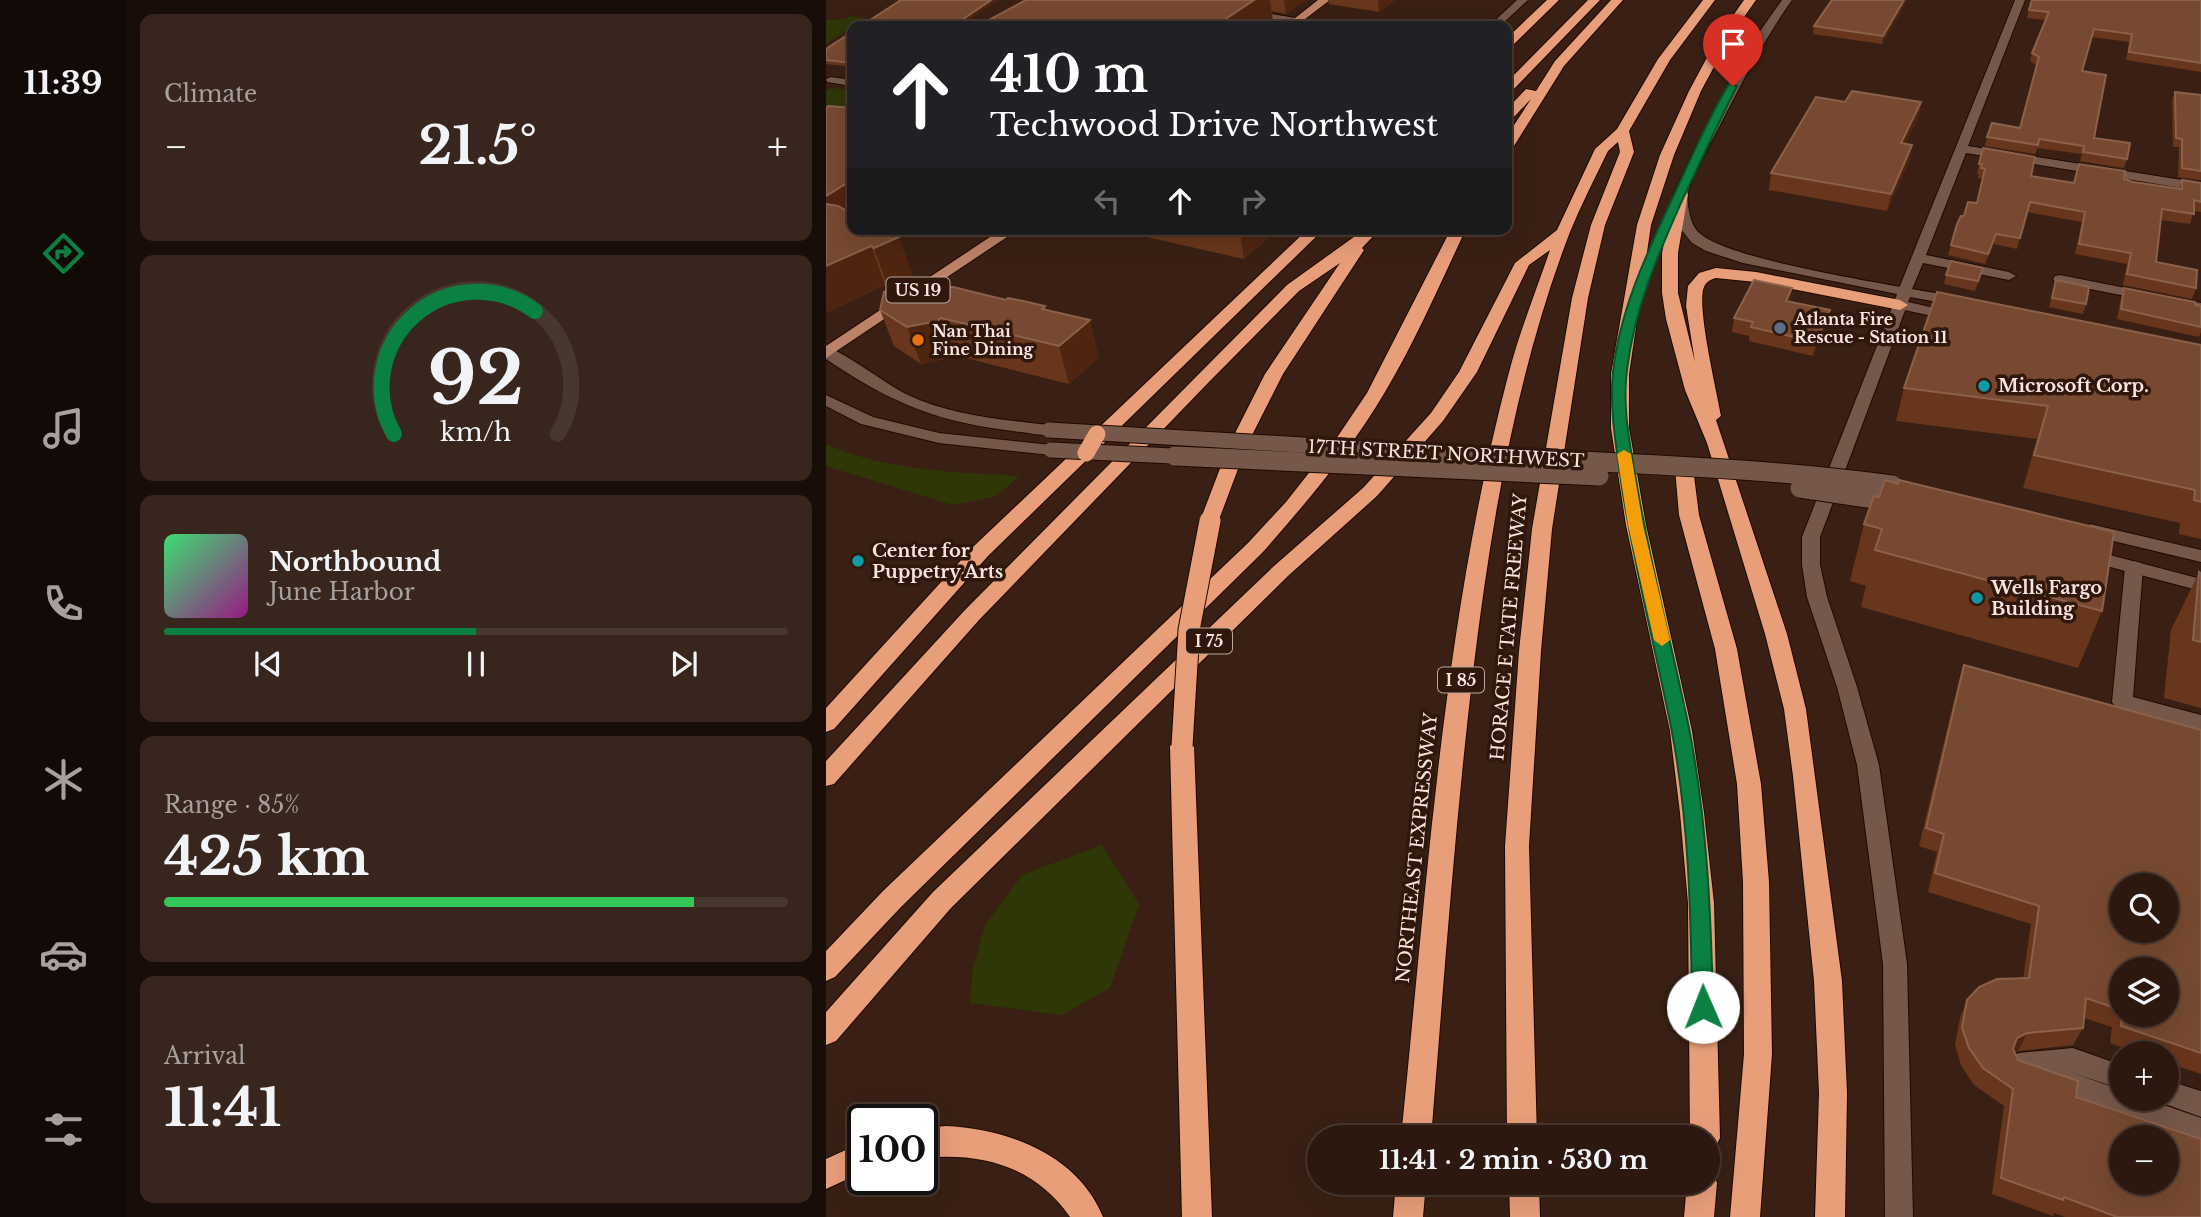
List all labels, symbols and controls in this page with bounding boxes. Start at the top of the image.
pin [1703,14,1763,86]
icon: arrive [1714,25,1752,63]
text: 410 m [990,44,1148,105]
icon: ahead [875,49,966,140]
text: 11:39 [24,63,102,103]
text: Climate [164,80,257,108]
text: Techwood Drive Northwest [990,105,1438,145]
text: 21.5° [418,114,537,178]
text: − [164,123,188,170]
text: + [767,123,788,170]
icon: left [1088,182,1126,220]
icon: ahead [1161,182,1199,220]
icon: right [1234,182,1272,220]
icon: directions [39,229,88,278]
road number: US 19 [886,278,950,302]
place label: Atlanta Fire Rescue - Station 11 [1793,309,1947,347]
marker: Atlanta Fire Rescue - Station 11 [1772,320,1788,336]
place label: Nan Thai Fine Dining [932,321,1035,359]
marker: Nan Thai Fine Dining [910,332,926,348]
text: 92 [428,333,524,424]
place label: Microsoft Corp. [1998,375,2149,397]
marker: Microsoft Corp. [1976,378,1992,394]
icon: music [39,404,88,453]
text: km/h [441,417,511,448]
street label: 17TH STREET NORTHWEST [1307,436,1585,472]
street label: HORACE E TATE FREEWAY [1486,492,1532,761]
place label: Center for Puppetry Arts [872,540,1003,583]
text: Northbound [269,546,441,578]
marker: Center for Puppetry Arts [850,553,866,569]
place label: Wells Fargo Building [1990,577,2102,620]
text: June Harbor [269,578,415,606]
icon: phone [39,579,88,628]
marker: Wells Fargo Building [1969,590,1985,606]
road number: I 75 [1186,628,1232,654]
icon: previous [249,645,287,683]
icon: pause [457,645,495,683]
icon: next [665,645,703,683]
road number: I 85 [1438,667,1484,692]
street label: NORTHEAST EXPRESSWAY [1392,711,1442,984]
icon: climate [39,755,88,804]
text: Range · 85% [164,791,300,819]
text: 425 km [164,825,369,889]
map controls [2109,873,2179,1195]
button: search [2109,873,2179,943]
icon: car [39,930,88,979]
button: layers [2109,957,2179,1027]
position arrow [1666,970,1740,1044]
button: + [2109,1041,2179,1111]
text: Arrival [164,1042,245,1070]
text: 11:41 [164,1076,281,1140]
speed limit sign: 100 [847,1104,938,1195]
icon: filters [39,1105,88,1154]
button: − [2109,1125,2179,1195]
text: 11:41 · 2 min · 530 m [1379,1144,1648,1176]

